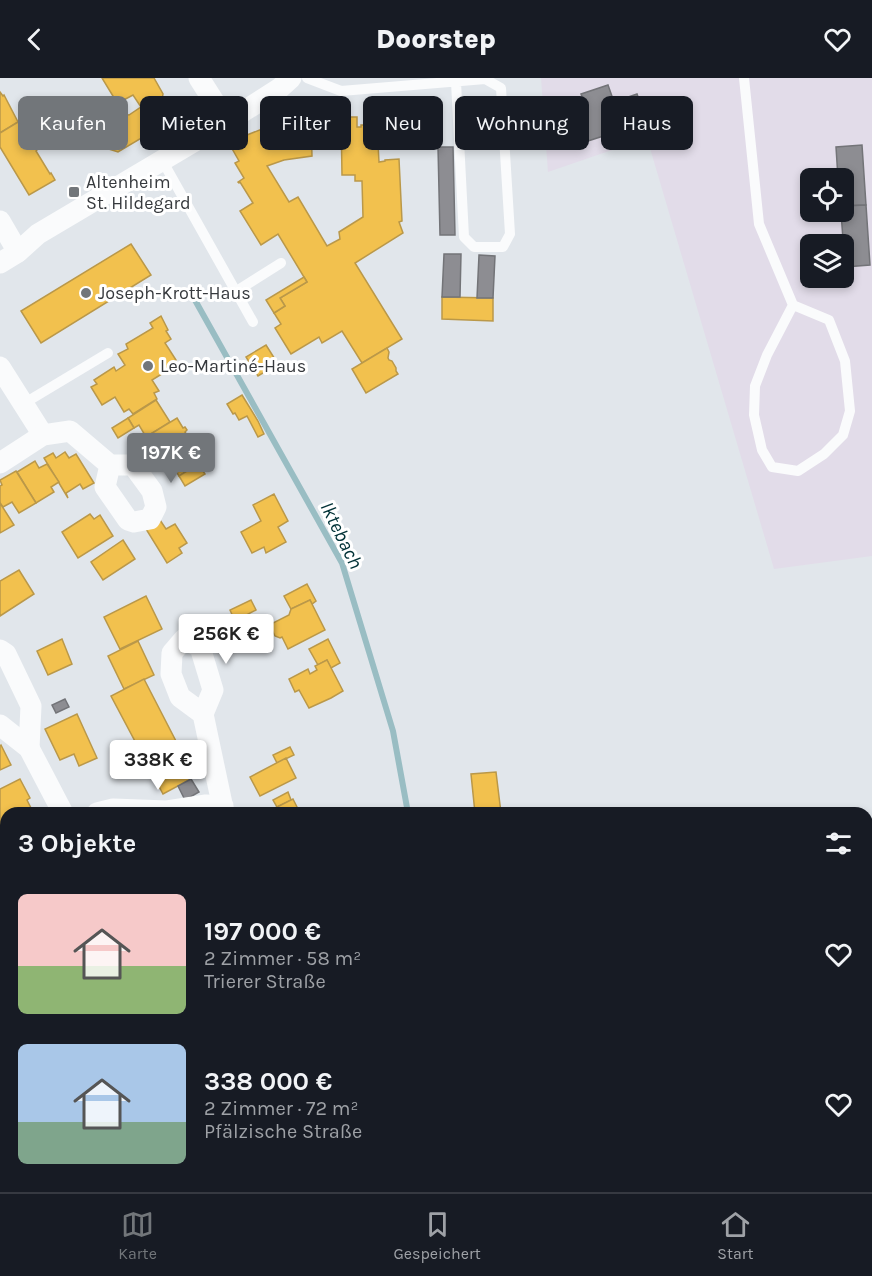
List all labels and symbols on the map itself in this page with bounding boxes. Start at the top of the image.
place label: Altenheim St. Hildegard [86,171,191,214]
marker: Altenheim St. Hildegard [67,185,81,199]
place label: Joseph-Krott-Haus [98,282,251,304]
marker: Joseph-Krott-Haus [79,286,93,300]
place label: Leo-Martiné-Haus [160,355,306,377]
marker: Leo-Martiné-Haus [141,359,155,373]
pin: 197K € [122,433,220,484]
water label: Iktebach [315,498,368,573]
pin: 256K € [177,614,275,665]
pin: 338K € [109,740,207,791]

